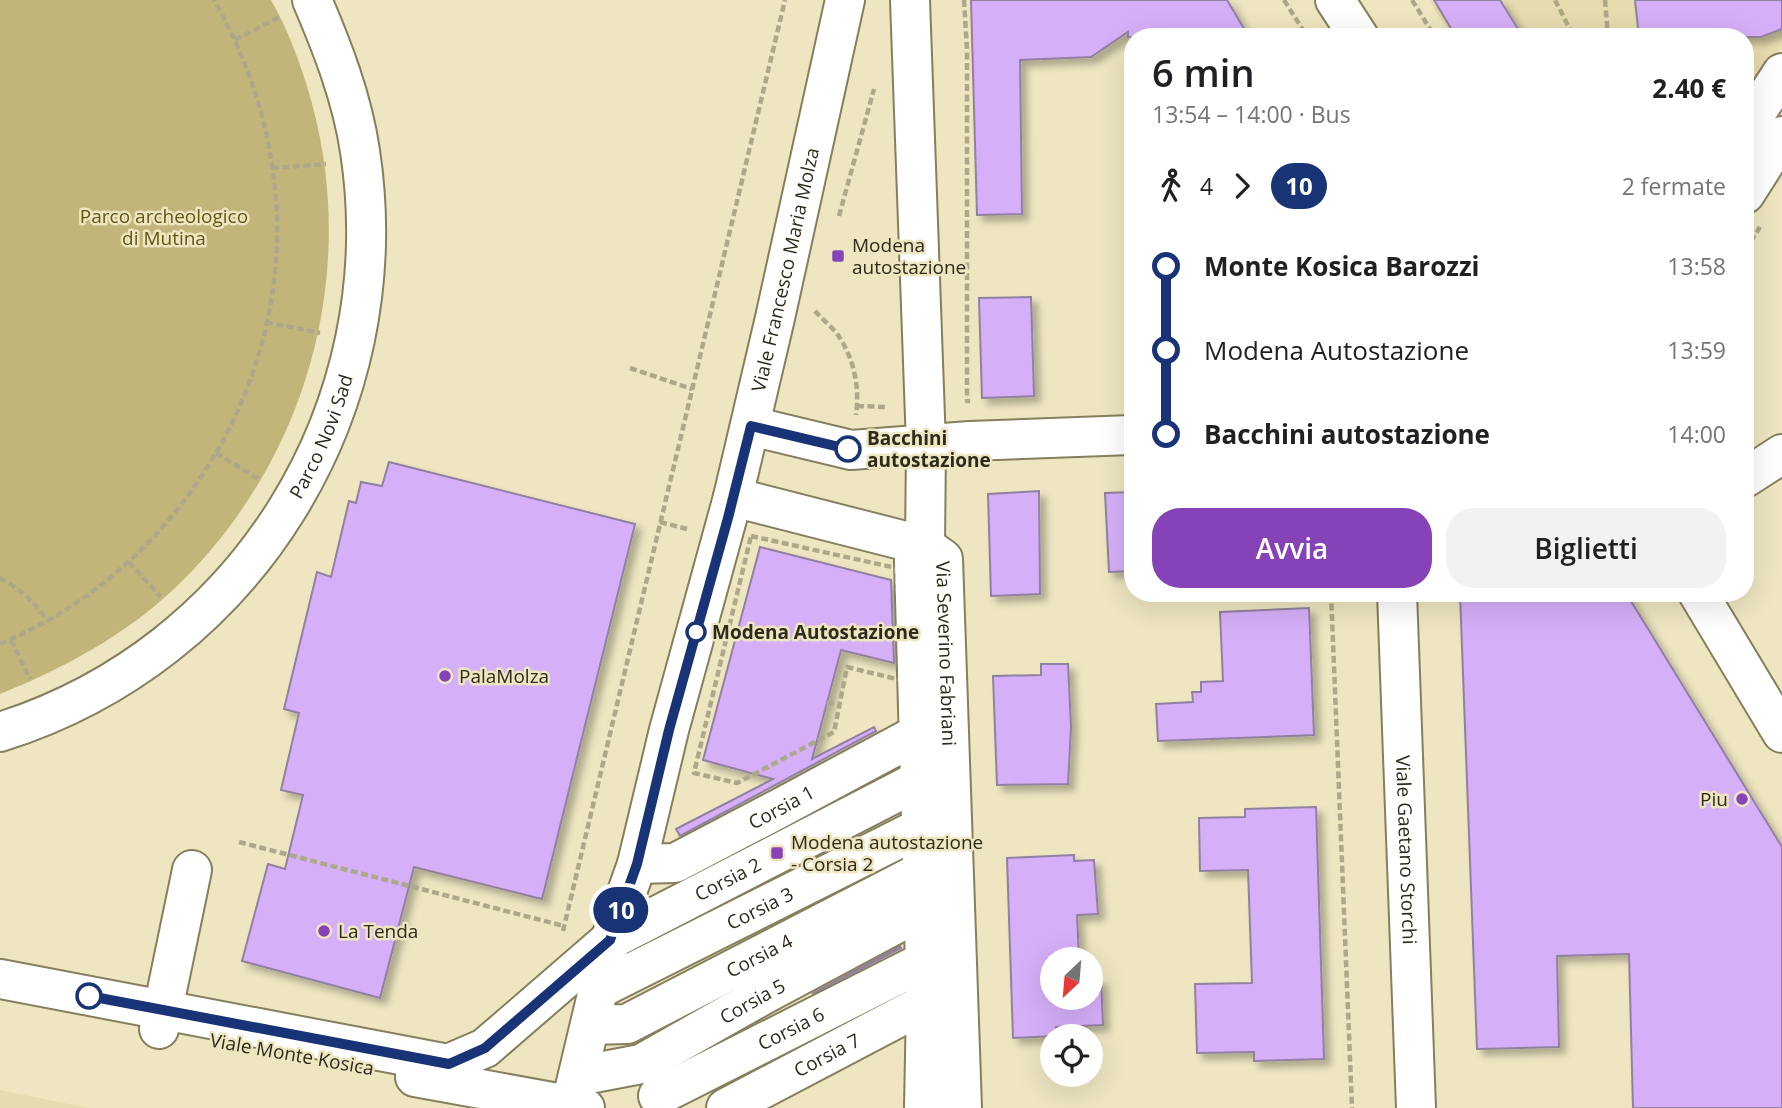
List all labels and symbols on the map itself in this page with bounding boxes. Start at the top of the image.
street label: Viale Francesco Maria Molza [745,145,825,394]
park label: Parco archeologico di Mutina [80,203,248,251]
place label: Modena autostazione [852,232,966,280]
marker: Modena autostazione [830,248,846,264]
street label: Parco Novi Sad [283,371,359,503]
place label: Bacchini autostazione [867,425,991,473]
marker: Bacchini autostazione [835,436,861,462]
street label: Via Severino Fabriani [930,561,962,747]
place label: Modena Autostazione [712,619,919,645]
marker: Modena Autostazione [686,622,706,642]
place label: PalaMolza [459,663,549,689]
marker: PalaMolza [437,668,453,684]
street label: Viale Gaetano Storchi [1390,755,1423,945]
street label: Corsia 1 [744,779,819,835]
place label: Piu [1700,786,1728,812]
marker: Piu [1734,791,1750,807]
place label: Modena autostazione - Corsia 2 [791,829,983,877]
marker: Modena autostazione - Corsia 2 [769,845,785,861]
street label: Corsia 2 [690,851,765,907]
street label: Corsia 3 [722,881,798,936]
line badge: 10 [590,887,652,933]
place label: La Tenda [338,918,418,944]
marker: La Tenda [316,923,332,939]
street label: Corsia 4 [722,928,797,984]
north arrow [1040,947,1102,1010]
street label: Corsia 5 [715,973,790,1030]
unlabelled marker [76,983,102,1009]
street label: Corsia 6 [753,1001,829,1056]
street label: Viale Monte Kosica [208,1027,376,1081]
street label: Corsia 7 [789,1027,865,1083]

